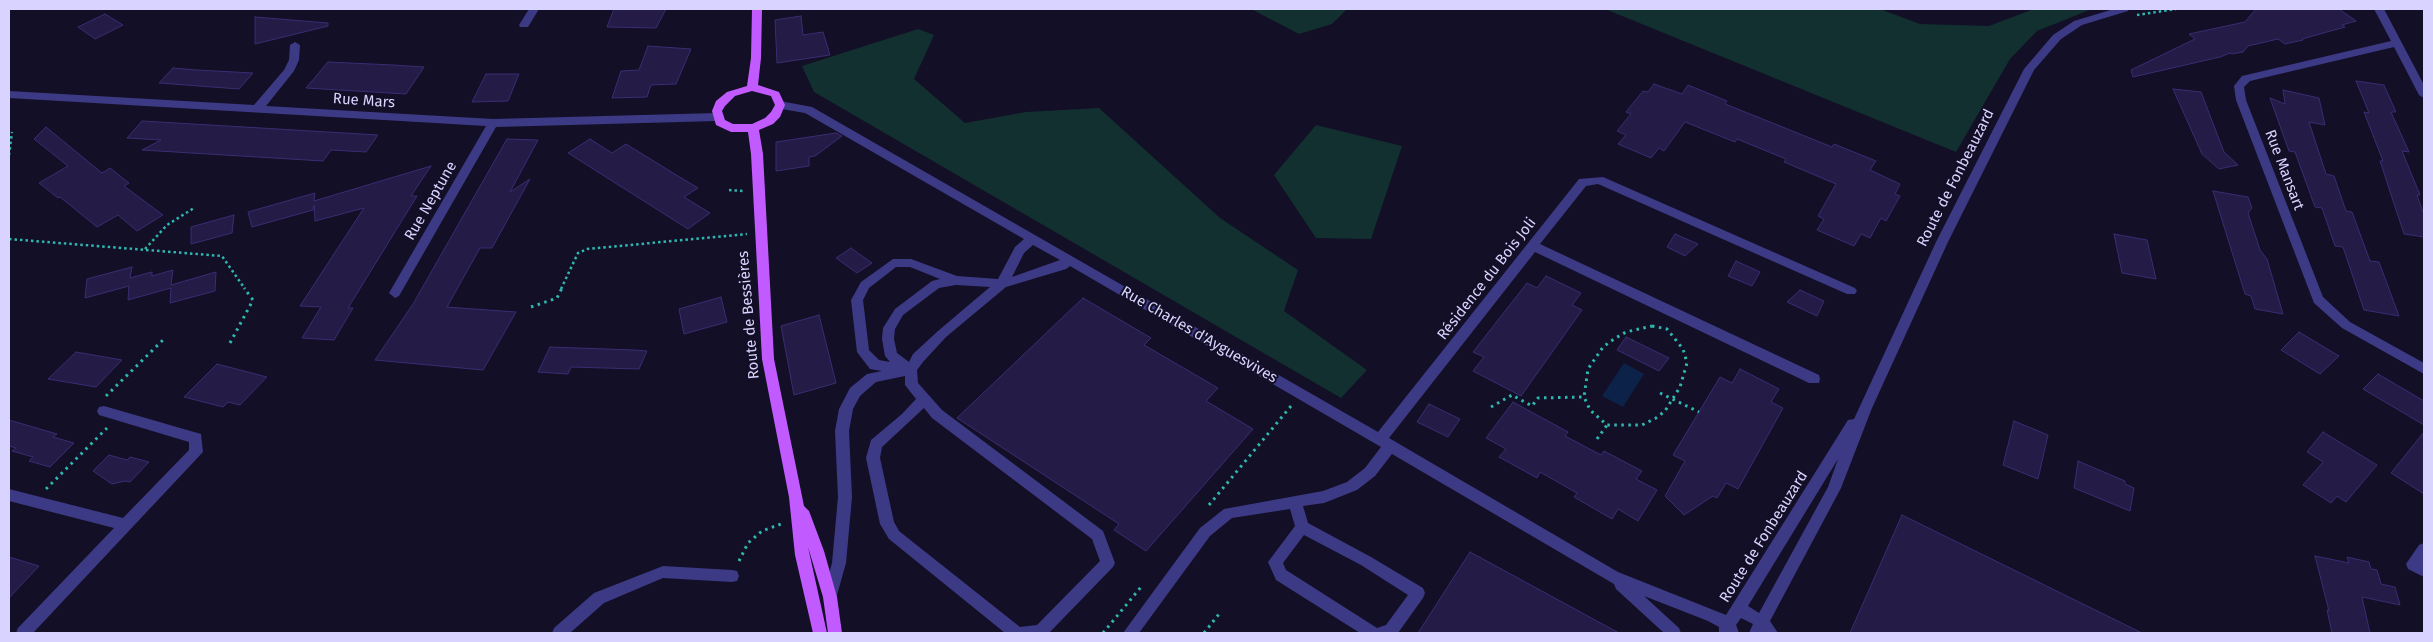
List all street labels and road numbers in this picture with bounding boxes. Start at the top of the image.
street label: Rue Mars [332,90,396,112]
street label: Route de Fonbeauzard [1914,106,1998,250]
street label: Rue Mansart [2260,127,2308,213]
street label: Rue Neptune [401,158,461,244]
street label: Résidence du Bois Joli [1434,214,1540,344]
street label: Route de Bessières [734,250,764,380]
street label: Rue Charles d'Ayguesvives [1118,283,1280,387]
street label: Route de Fonbeauzard [1716,468,1812,606]

